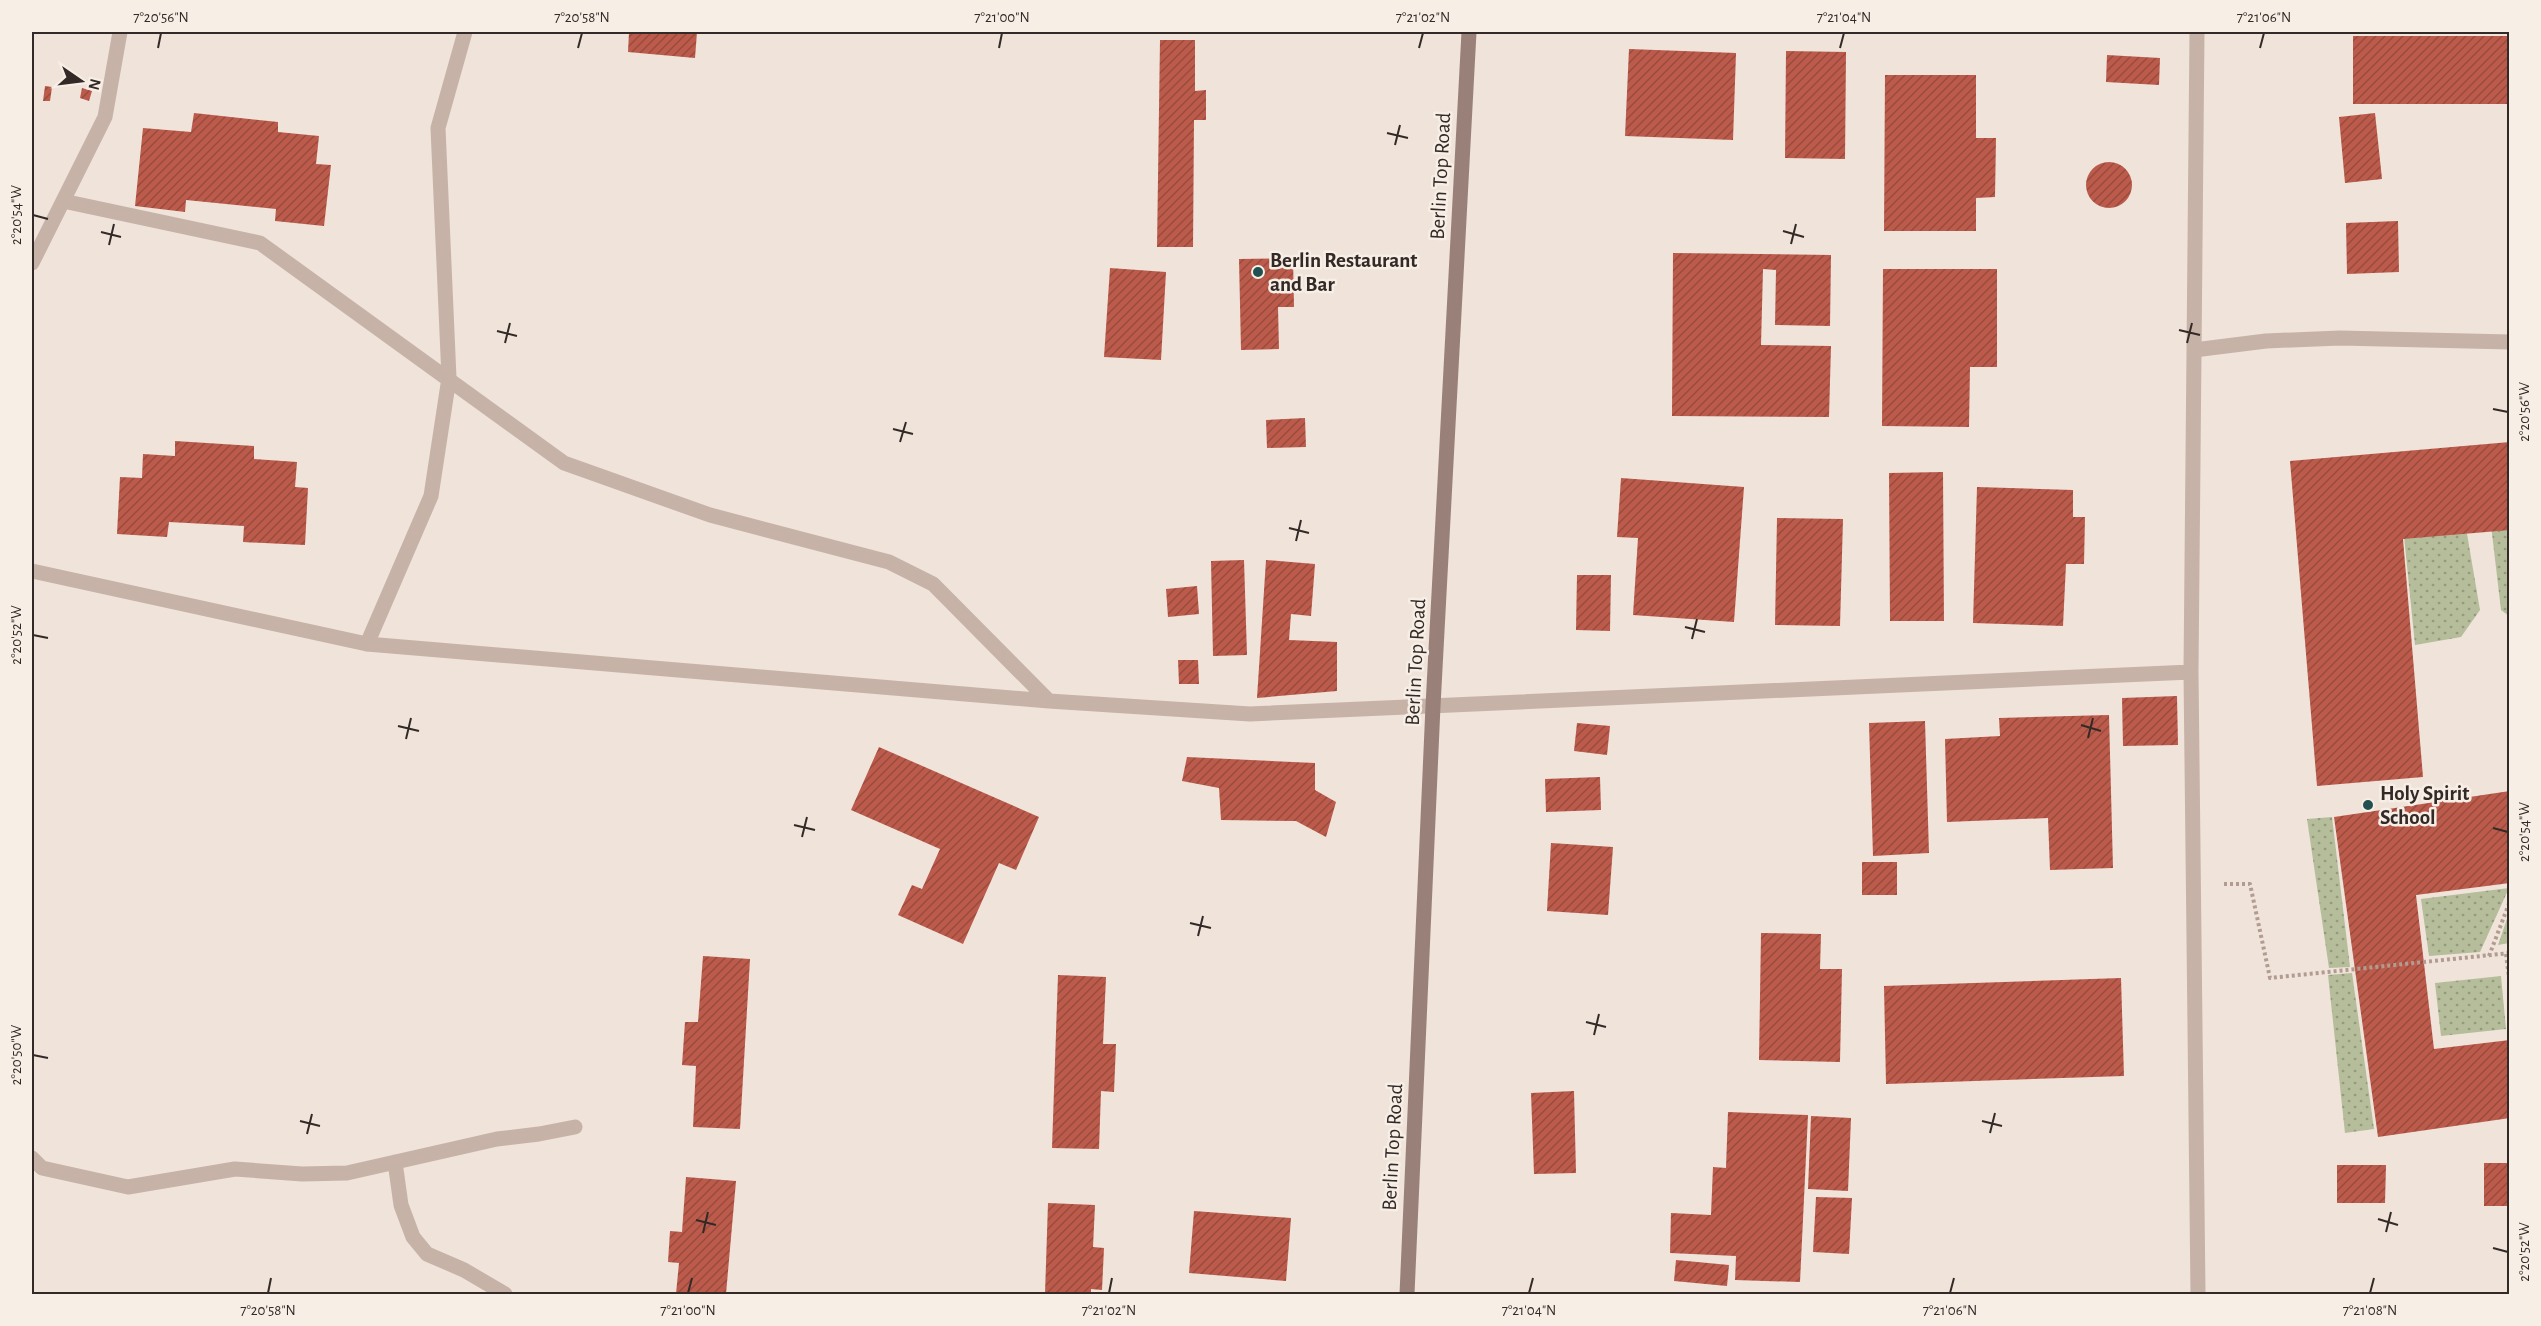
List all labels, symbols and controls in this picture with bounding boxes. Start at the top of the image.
text: 7°20'56"N [133,10,189,25]
text: 7°20'58"N [554,10,610,25]
text: 7°21'00"N [974,10,1030,25]
text: 7°21'02"N [1396,10,1450,25]
text: 7°21'04"N [1817,10,1871,25]
text: 7°21'06"N [2237,10,2291,25]
north arrow [51,51,111,111]
text: N [85,77,104,92]
street label: Berlin Top Road [1427,112,1454,240]
text: 2°20'54"W [9,185,24,245]
place label: Berlin Restaurant and Bar [1270,250,1417,295]
marker: Berlin Restaurant and Bar [1251,265,1265,279]
text: 2°20'56"W [2517,382,2532,442]
street label: Berlin Top Road [1402,598,1429,726]
text: 2°20'52"W [9,605,24,665]
place label: Holy Spirit School [2380,783,2469,828]
marker: Holy Spirit School [2361,798,2375,812]
text: 2°20'54"W [2517,802,2532,862]
text: 2°20'50"W [9,1024,24,1085]
street label: Berlin Top Road [1379,1083,1406,1211]
text: 2°20'52"W [2517,1222,2532,1282]
text: 7°20'58"N [240,1303,296,1318]
text: 7°21'00"N [660,1303,716,1318]
text: 7°21'02"N [1082,1303,1136,1318]
text: 7°21'04"N [1502,1303,1556,1318]
text: 7°21'06"N [1923,1303,1977,1318]
text: 7°21'08"N [2343,1303,2397,1318]

